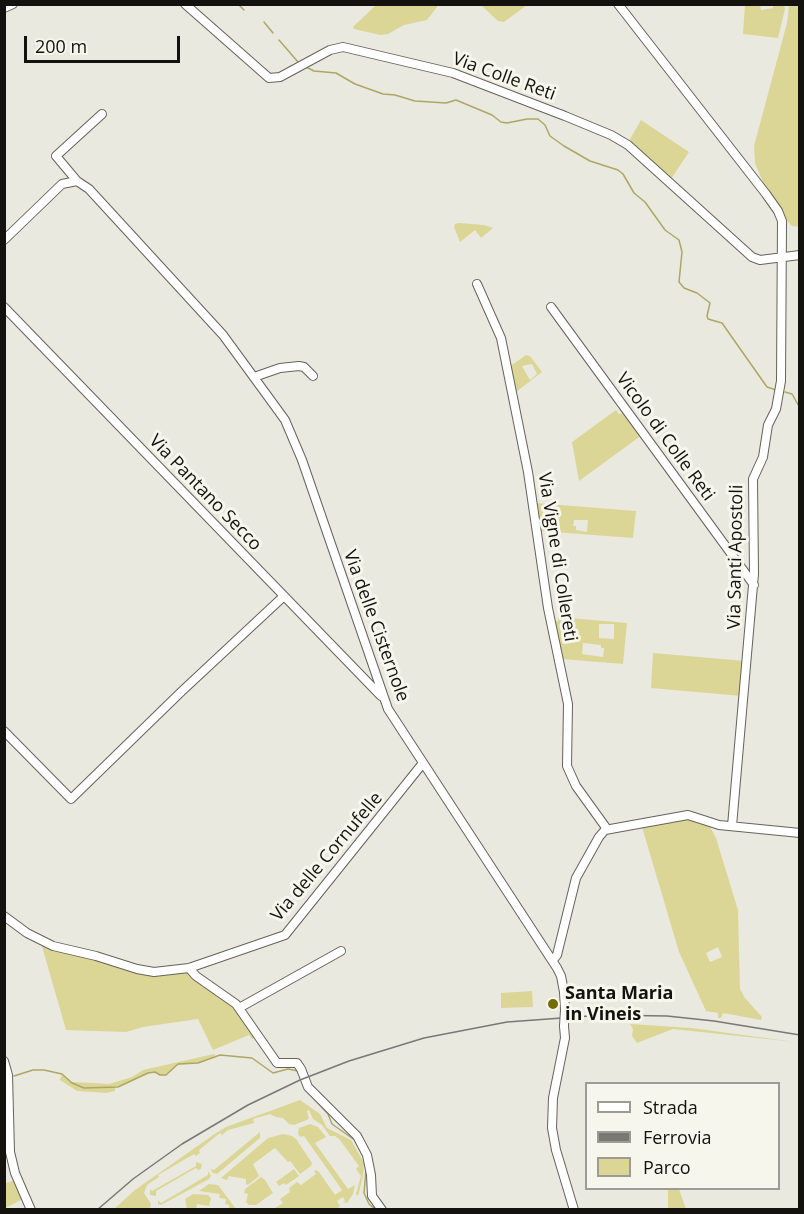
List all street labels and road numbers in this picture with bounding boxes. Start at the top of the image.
street label: Via Colle Reti [449,48,559,106]
street label: Vicolo di Colle Reti [611,369,719,505]
street label: Via Pantano Secco [144,431,266,555]
street label: Via Vigne di Collereti [533,471,581,643]
street label: Via Santi Apostoli [724,485,748,629]
street label: Via delle Cisternole [339,547,413,705]
street label: Via delle Cornufelle [267,788,387,926]

